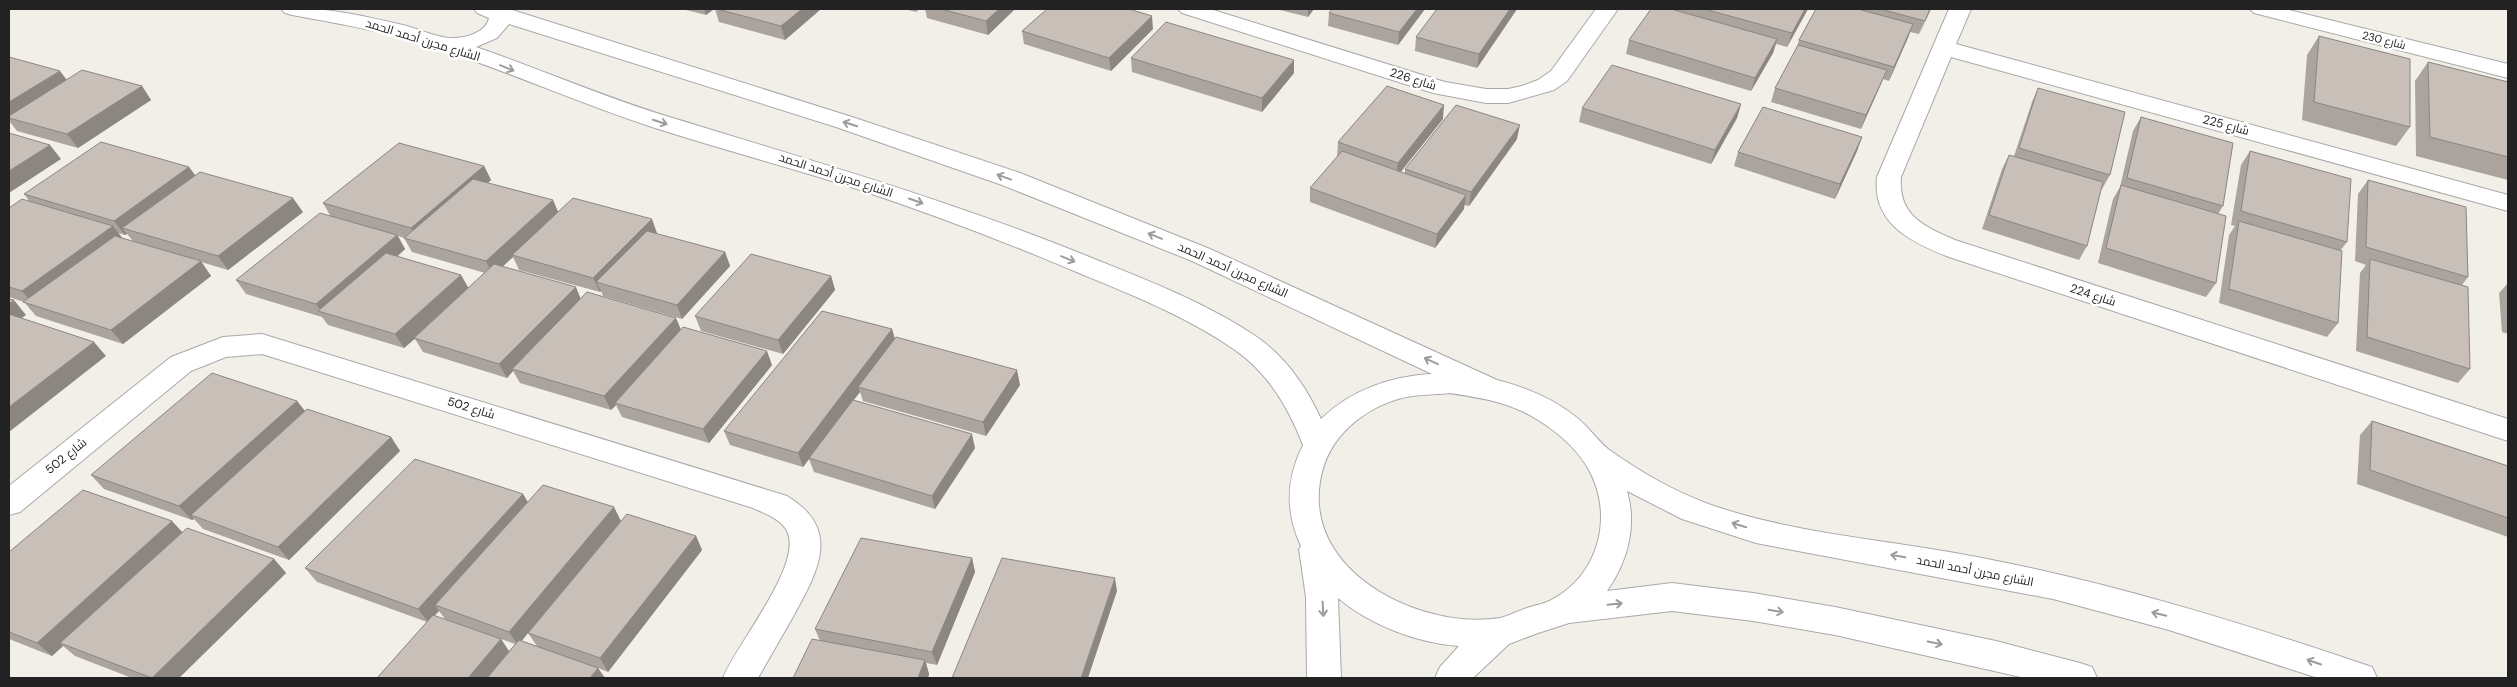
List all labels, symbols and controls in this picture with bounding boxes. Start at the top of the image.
street label: الشارع مجرن أحمد الحمد [364,15,482,65]
street label: شارع 230 [2360,28,2407,53]
one-way arrow [500,64,515,73]
street label: شارع 226 [1388,64,1438,94]
street label: شارع 225 [2201,111,2251,139]
one-way arrow [652,118,668,128]
one-way arrow [843,119,858,128]
street label: الشارع مجرن أحمد الحمد [777,149,895,201]
one-way arrow [997,172,1012,181]
one-way arrow [908,197,924,207]
one-way arrow [1148,230,1163,240]
street label: الشارع مجرن أحمد الحمد [1175,238,1291,302]
one-way arrow [1060,254,1075,264]
street label: شارع 224 [2068,280,2118,310]
one-way arrow [1424,355,1439,365]
street label: شارع 502 [445,393,497,423]
street label: شارع 502 [42,434,90,478]
one-way arrow [1731,520,1747,530]
one-way arrow [1890,551,1906,561]
street label: الشارع مجرن أحمد الحمد [1915,552,2035,590]
one-way arrow [1606,599,1622,609]
one-way arrow [1318,600,1327,616]
one-way arrow [1768,606,1784,616]
one-way arrow [2152,609,2168,618]
one-way arrow [1927,639,1943,648]
one-way arrow [2307,657,2322,666]

